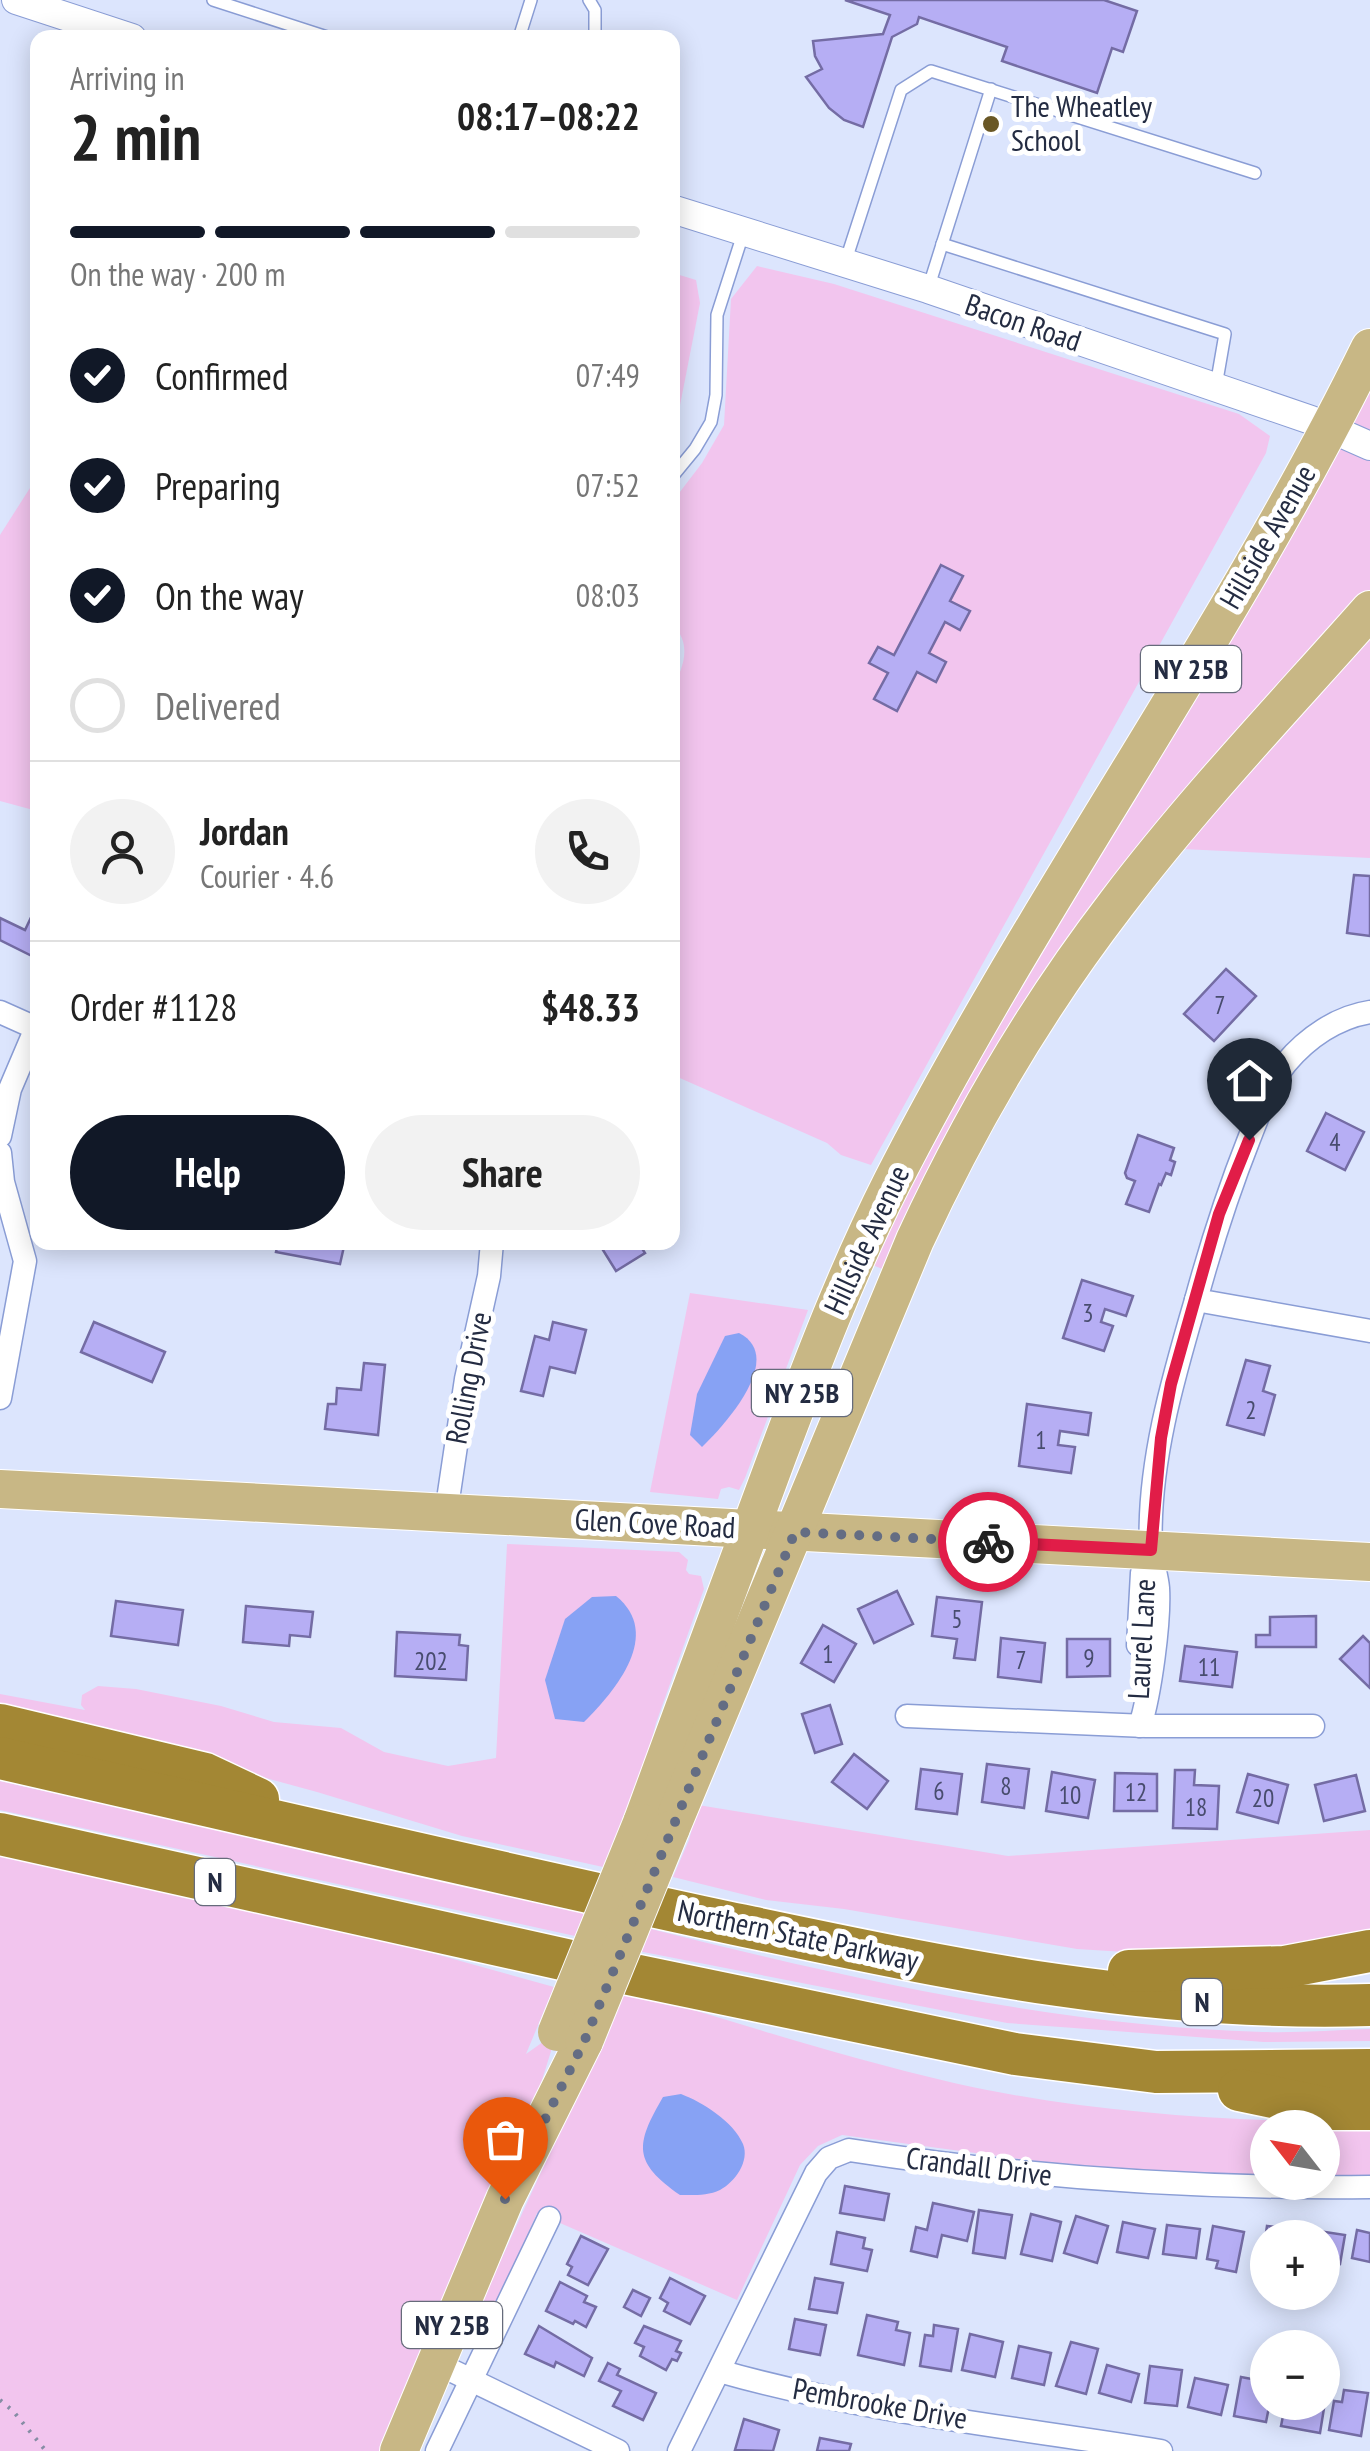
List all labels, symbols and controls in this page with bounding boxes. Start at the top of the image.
text: Arriving in [70,57,185,99]
place label: The Wheatley School [1011,86,1153,159]
text: 08:17–08:22 [457,91,640,140]
text: 2 min [70,94,201,178]
marker: The Wheatley School [980,113,1002,135]
text: On the way · 200 m [70,253,285,295]
street label: Bacon Road [960,284,1087,360]
icon: check [70,348,125,403]
text: Confirmed [155,351,288,400]
text: 07:49 [576,354,640,396]
street label: Hillside Avenue [1210,457,1324,615]
icon: check [70,458,125,513]
text: Preparing [155,461,281,510]
text: 07:52 [576,464,640,506]
icon: check [70,568,125,623]
text: On the way [155,571,303,620]
text: 08:03 [576,574,640,616]
road number: NY 25B [1141,646,1241,692]
text: Delivered [155,681,281,730]
button: person [70,799,175,904]
button: phone [535,799,640,904]
text: Jordan [200,806,289,855]
text: Courier · 4.6 [200,855,334,897]
text: Order #1128 [70,982,237,1031]
text: $48.33 [541,982,640,1031]
house number: 7 [1214,989,1226,1021]
pin [1207,1038,1292,1141]
icon: home [1222,1053,1277,1108]
button: Help [70,1115,345,1230]
button: Share [365,1115,640,1230]
house number: 4 [1329,1126,1341,1158]
street label: Hillside Avenue [814,1159,917,1320]
house number: 3 [1082,1297,1094,1329]
street label: Rolling Drive [436,1308,499,1447]
road number: NY 25B [752,1370,852,1416]
house number: 2 [1245,1394,1257,1426]
house number: 1 [1035,1424,1047,1456]
courier [938,1492,1038,1592]
street label: Glen Cove Road [574,1499,736,1546]
icon: bike [961,1515,1016,1570]
street label: Laurel Lane [1118,1578,1163,1700]
house number: 5 [951,1603,963,1635]
house number: 1 [822,1638,834,1670]
house number: 9 [1083,1642,1095,1674]
house number: 7 [1015,1644,1027,1676]
house number: 202 [414,1645,448,1677]
house number: 11 [1198,1651,1220,1683]
house number: 8 [1000,1770,1012,1802]
house number: 6 [933,1775,945,1807]
house number: 12 [1125,1776,1147,1808]
house number: 10 [1059,1779,1081,1811]
house number: 20 [1252,1782,1274,1814]
house number: 18 [1185,1791,1207,1823]
road number: N [195,1859,235,1905]
street label: Northern State Parkway [674,1890,923,1979]
road number: N [1182,1979,1222,2025]
pin [463,2097,548,2200]
north arrow [1250,2110,1340,2200]
map controls [1250,2110,1340,2420]
icon: bag [478,2112,533,2167]
street label: Crandall Drive [904,2137,1054,2194]
button: + [1250,2220,1340,2310]
road number: NY 25B [402,2302,502,2348]
button: − [1250,2330,1340,2420]
street label: Pembrooke Drive [790,2368,970,2437]

